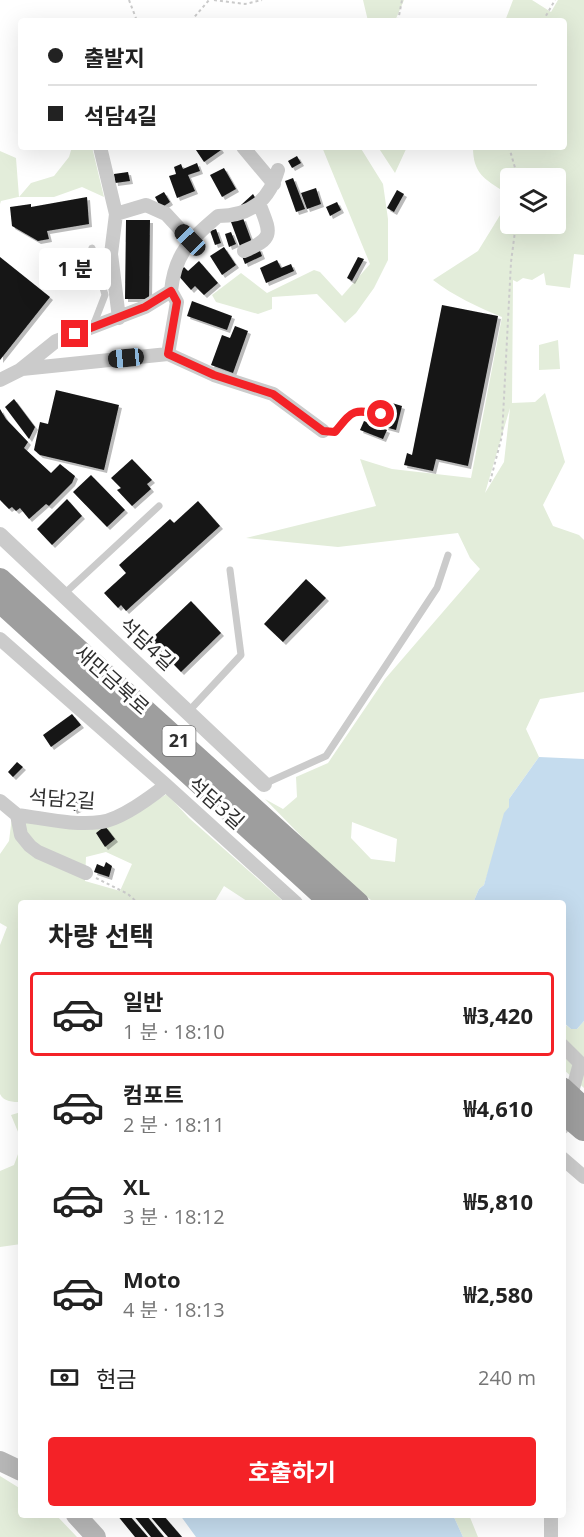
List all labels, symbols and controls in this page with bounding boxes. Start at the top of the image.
text: 출발지 [84,42,145,72]
text: 석담4길 [84,100,157,130]
map controls [500,168,566,234]
button: layers [500,168,566,234]
car [171,221,209,259]
callout: 1 분 [39,247,111,289]
text: 1 분 [57,255,93,282]
route end [61,320,88,347]
car [107,347,145,369]
route start [367,400,394,427]
street label: 석담4길 [114,611,181,676]
street label: 새만금북로 [69,639,156,720]
road number: 21 [162,726,195,756]
street label: 석담3길 [183,770,250,835]
street label: 석담2길 [28,783,96,814]
text: 차량 선택 [48,917,154,954]
text: 일반 [123,986,163,1016]
icon: car [51,987,105,1041]
text: ₩3,420 [463,1000,533,1030]
text: 1 분 · 18:10 [123,1018,225,1045]
text: 컴포트 [123,1079,184,1109]
icon: car [51,1080,105,1134]
text: ₩4,610 [463,1093,533,1123]
text: 2 분 · 18:11 [123,1111,225,1138]
text: XL [123,1171,150,1201]
icon: car [51,1173,105,1227]
text: ₩5,810 [463,1186,533,1216]
text: 3 분 · 18:12 [123,1203,225,1230]
text: Moto [123,1264,181,1294]
icon: car [51,1266,105,1320]
text: ₩2,580 [463,1279,533,1309]
text: 4 분 · 18:13 [123,1296,225,1323]
icon: cash [48,1361,81,1394]
text: 현금 [96,1363,136,1393]
text: 240 m [478,1364,536,1391]
button: 호출하기 [48,1437,536,1506]

